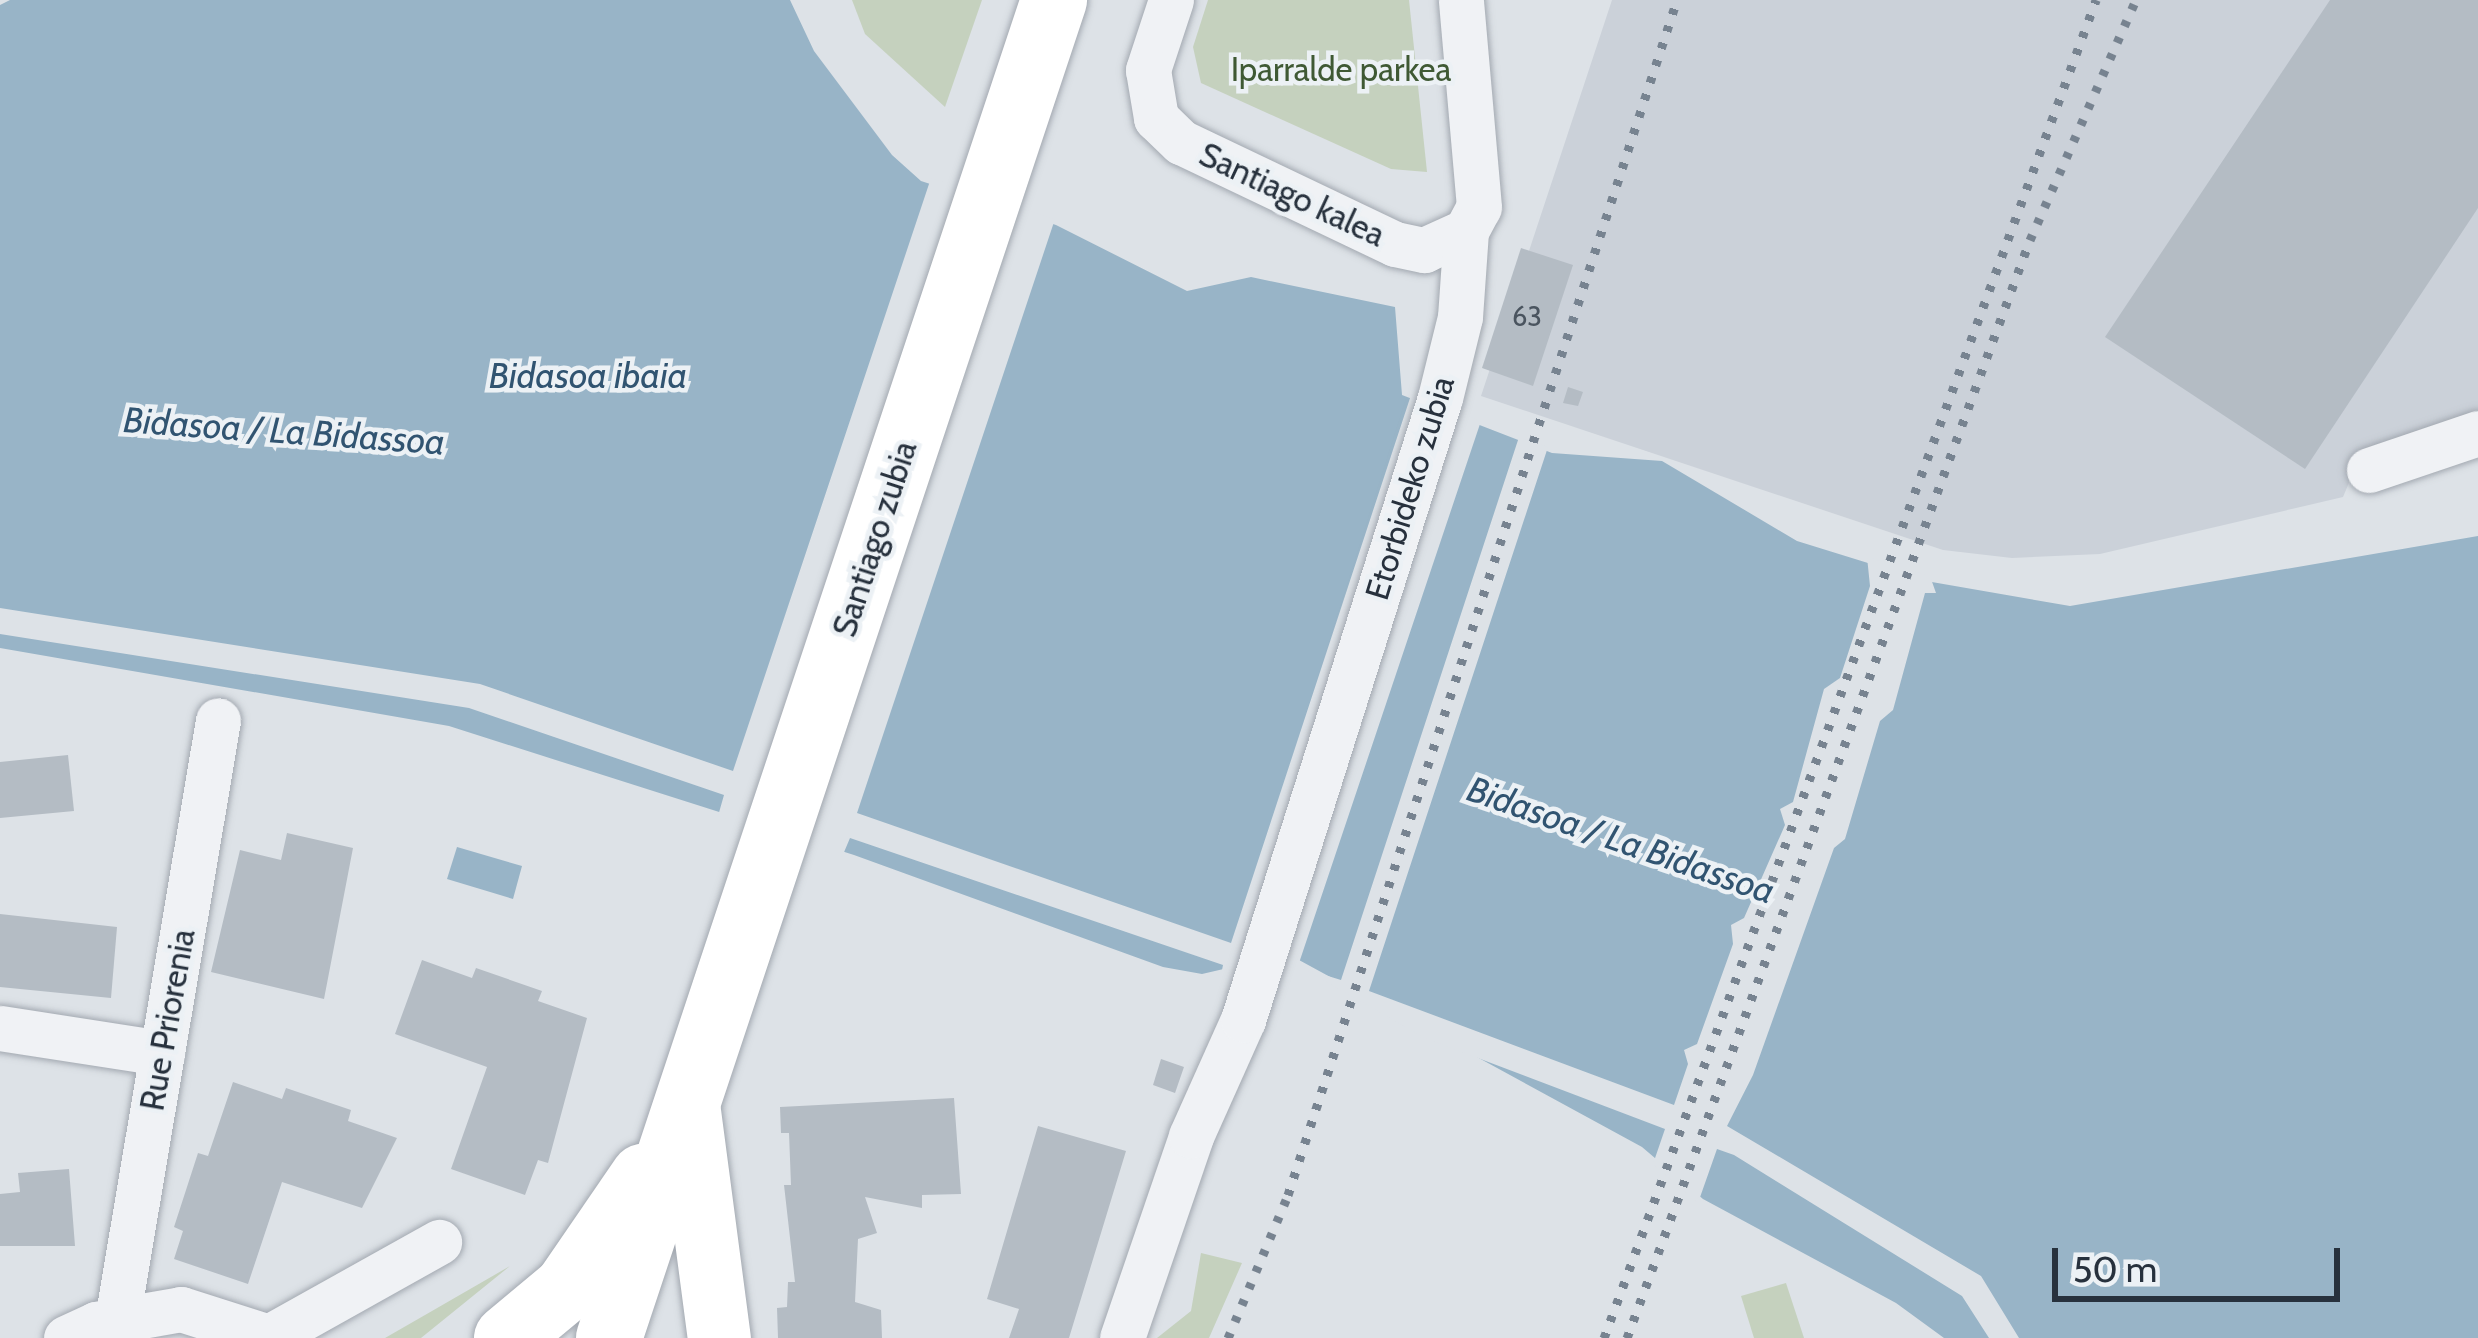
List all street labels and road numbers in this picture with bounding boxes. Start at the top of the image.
street label: Santiago kalea [1193,135,1391,255]
street label: Etorbideko zubia [1357,372,1463,604]
street label: Santiago zubia [825,436,925,642]
street label: Rue Priorenia [133,926,203,1114]

